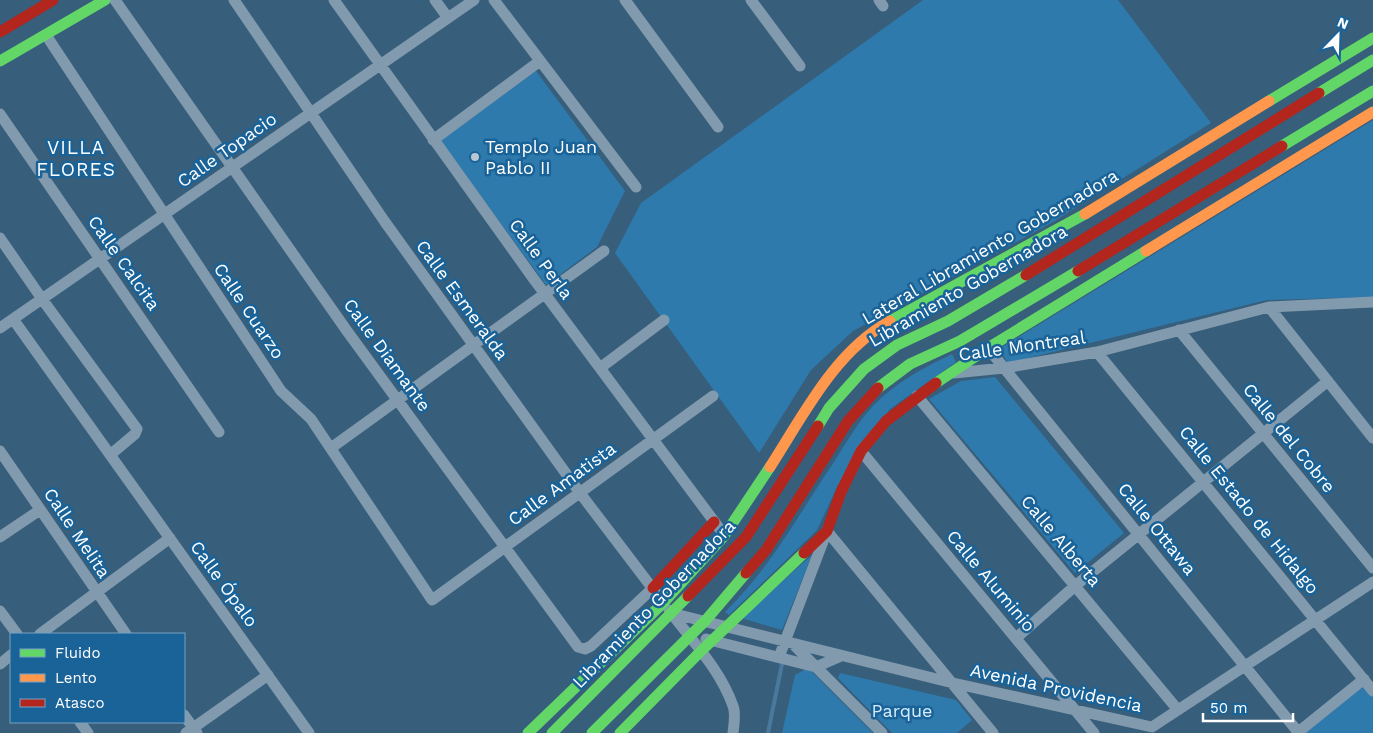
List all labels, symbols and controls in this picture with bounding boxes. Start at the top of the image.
north arrow [1313,10,1363,60]
text: N [1335,14,1351,32]
street label: Calle Topacio [173,108,280,192]
district label: VILLA FLORES [36,136,116,181]
place label: Templo Juan Pablo II [485,136,597,178]
marker: Templo Juan Pablo II [469,151,481,163]
street label: Lateral Libramiento Gobernadora [858,164,1122,330]
street label: Calle Calcita [84,211,165,314]
street label: Calle Perla [505,214,578,303]
street label: Libramiento Gobernadora [865,220,1071,352]
street label: Calle Esmeralda [412,236,513,364]
street label: Calle Cuarzo [210,259,289,363]
street label: Calle Diamante [339,294,435,415]
street label: Calle Montreal [957,326,1087,365]
street label: Calle del Cobre [1239,379,1340,497]
street label: Calle Estado de Hidalgo [1175,421,1324,598]
street label: Calle Amatista [504,438,620,530]
street label: Calle Ottawa [1114,478,1201,579]
street label: Calle Melita [40,484,115,582]
street label: Calle Alberta [1017,491,1106,591]
street label: Libramiento Gobernadora [568,515,740,692]
street label: Calle Aluminio [943,525,1040,636]
street label: Calle Ópalo [186,537,263,631]
legend [10,633,185,723]
text: Fluido [55,644,100,662]
street label: Avenida Providencia [968,659,1144,716]
text: Lento [55,669,97,687]
scale bar [1203,690,1293,722]
text: Atasco [55,694,104,712]
text: 50 m [1210,699,1247,717]
park label: Parque [871,700,933,721]

